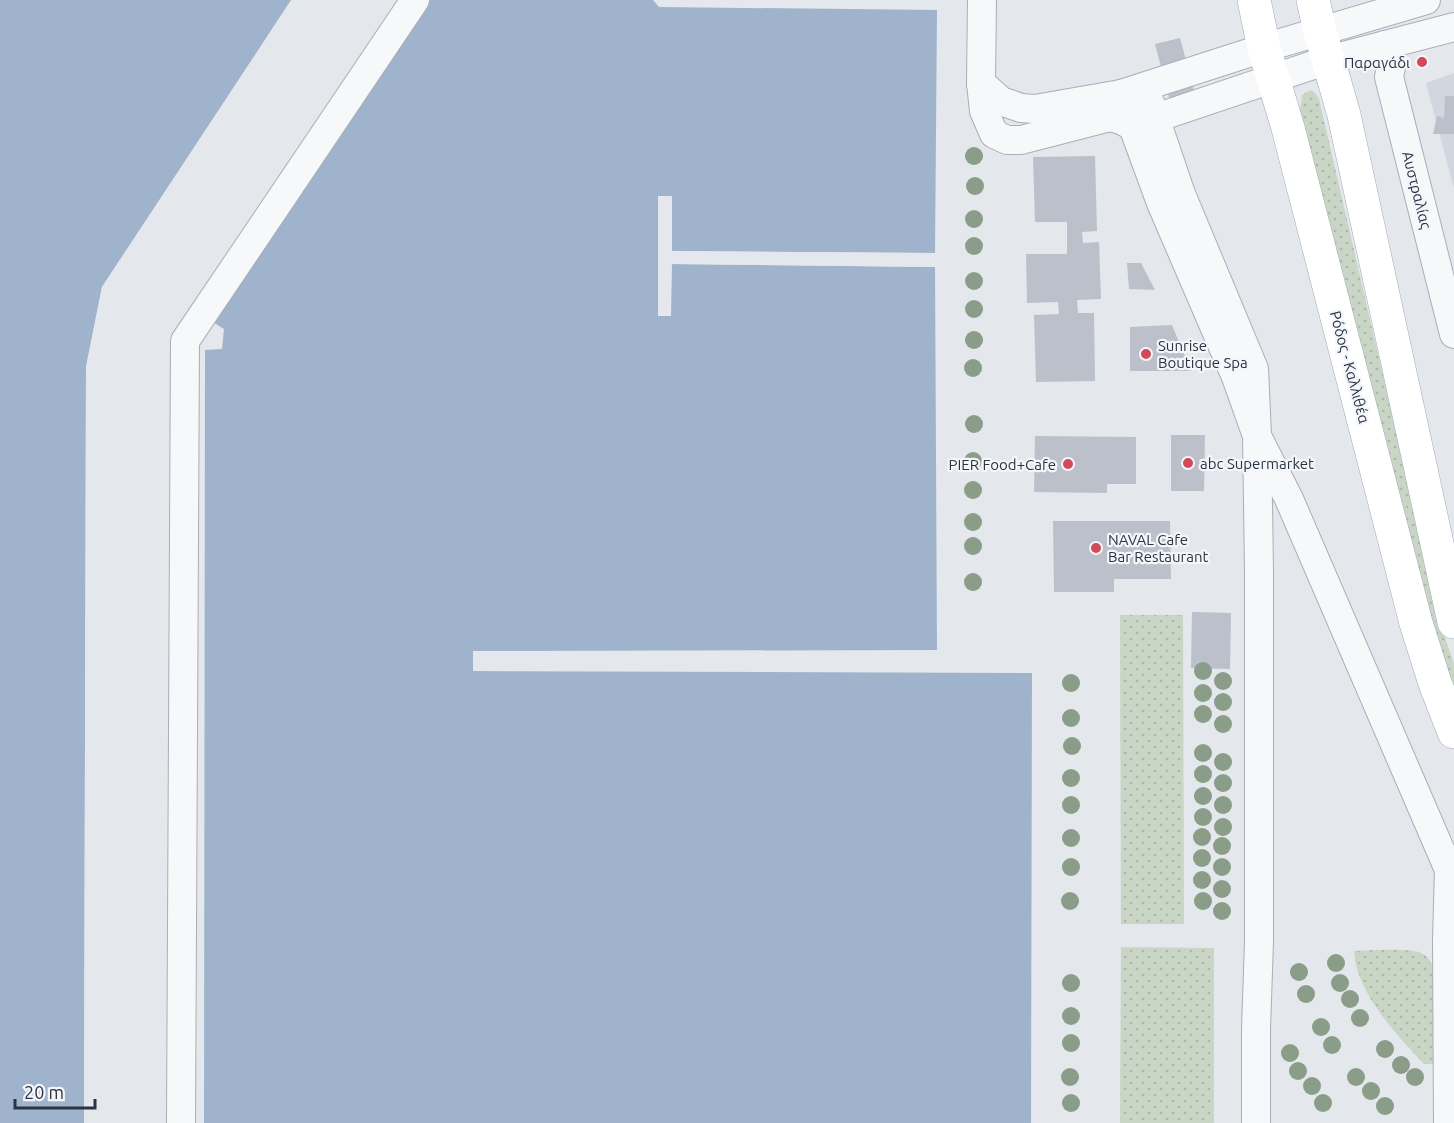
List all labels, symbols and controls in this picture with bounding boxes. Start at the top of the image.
place label: Παραγάδι [1344,54,1410,71]
marker: Παραγάδι [1415,55,1429,69]
street label: Αυστραλίας [1399,149,1435,231]
street label: Ρόδος - Καλλιθέα [1327,309,1373,425]
place label: Sunrise Boutique Spa [1158,337,1248,371]
marker: Sunrise Boutique Spa [1139,347,1153,361]
place label: abc Supermarket [1200,455,1314,472]
place label: PIER Food+Cafe [948,456,1056,473]
marker: abc Supermarket [1181,456,1195,470]
marker: PIER Food+Cafe [1061,457,1075,471]
place label: NAVAL Cafe Bar Restaurant [1108,531,1209,565]
marker: NAVAL Cafe Bar Restaurant [1089,541,1103,555]
scale bar [15,1072,94,1110]
text: 20 m [24,1082,64,1102]

